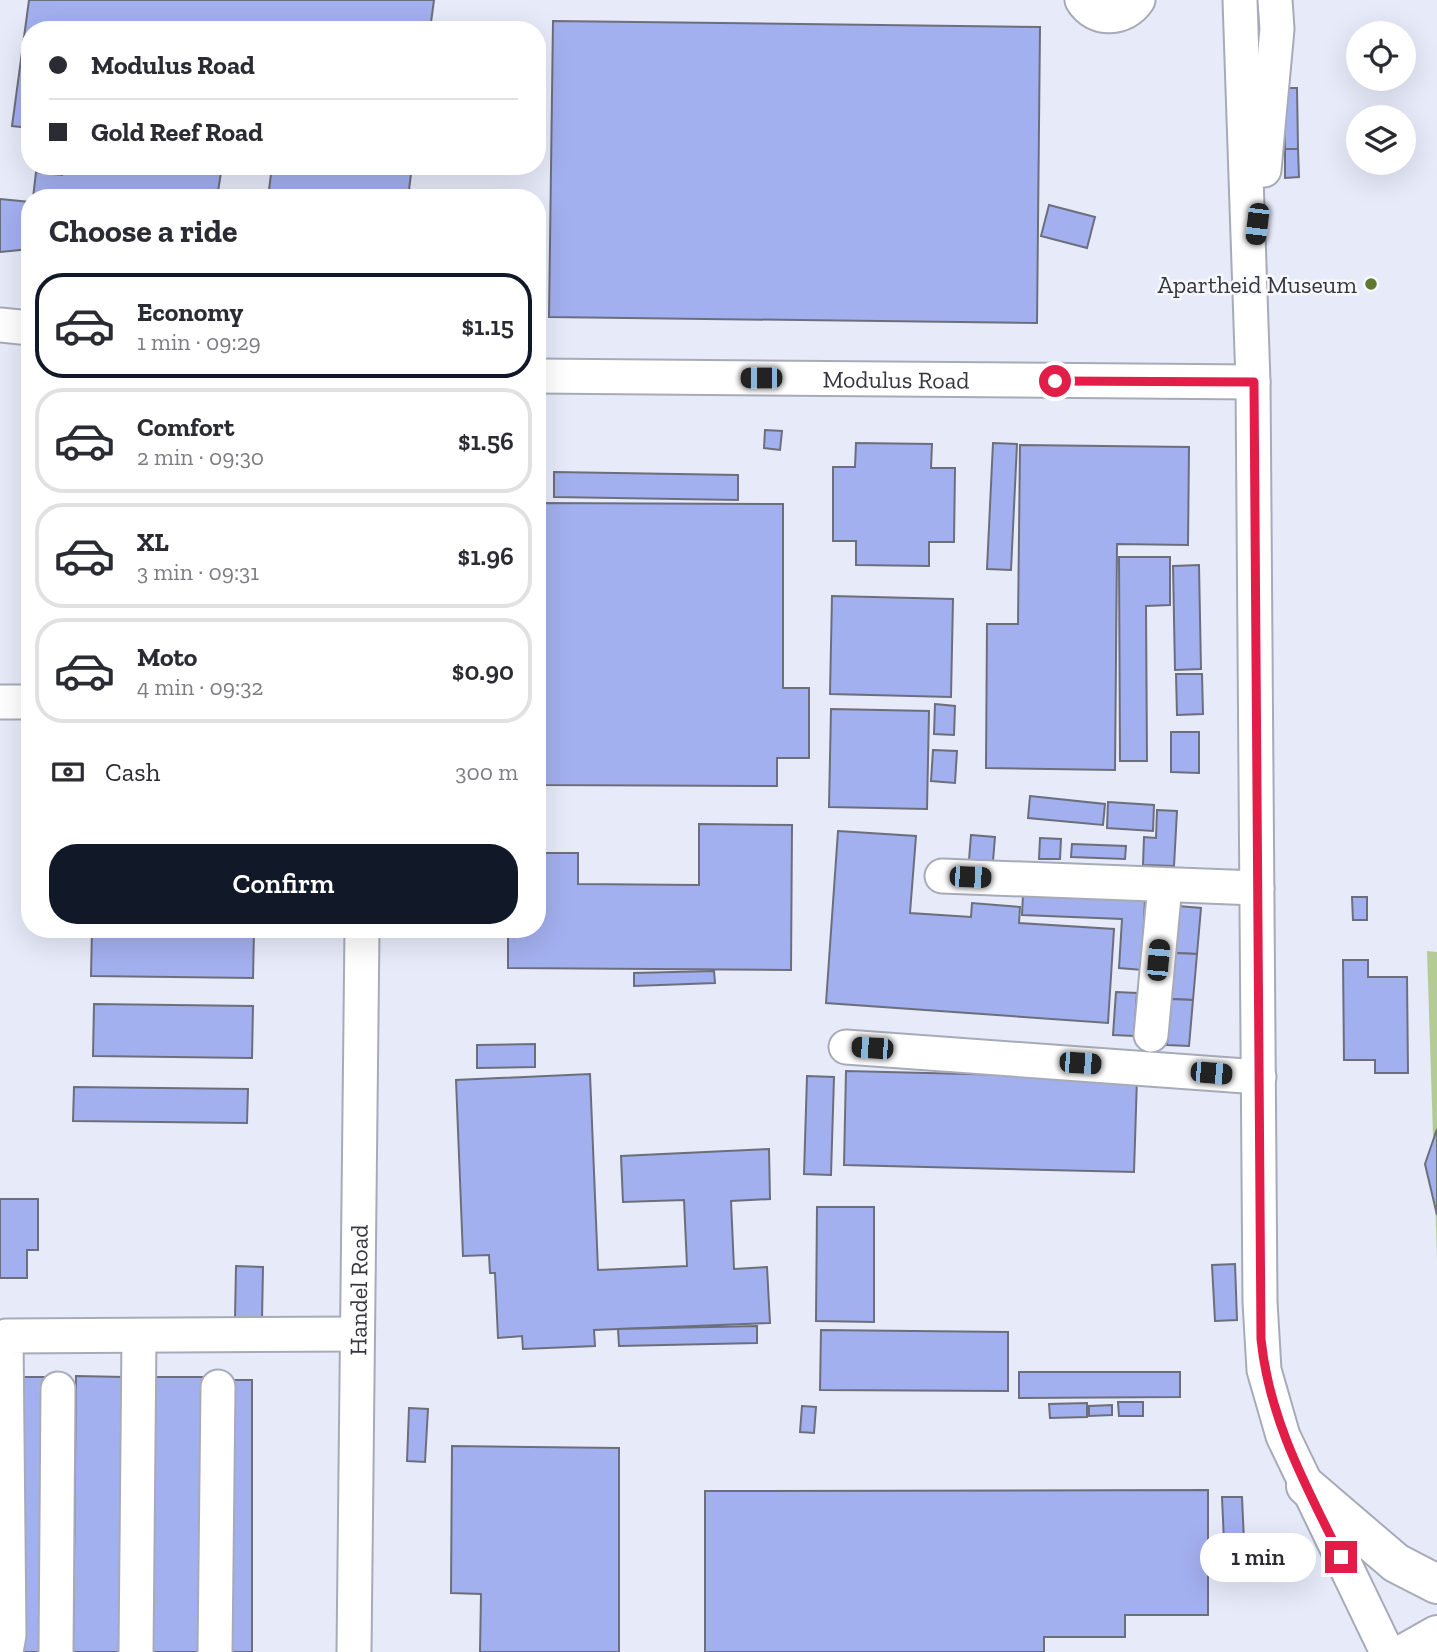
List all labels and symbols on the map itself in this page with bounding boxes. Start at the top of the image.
car [1245,202,1270,246]
place label: Apartheid Museum [1158,270,1357,299]
marker: Apartheid Museum [1363,276,1379,292]
street label: Modulus Road [822,364,970,394]
route start [1039,365,1071,397]
car [741,368,783,389]
car [949,866,992,888]
car [1146,938,1171,982]
car [851,1036,894,1060]
car [1059,1051,1102,1075]
car [1190,1061,1233,1085]
street label: Handel Road [343,1224,373,1356]
callout: 1 min [1201,1532,1316,1582]
route end [1325,1541,1357,1573]

